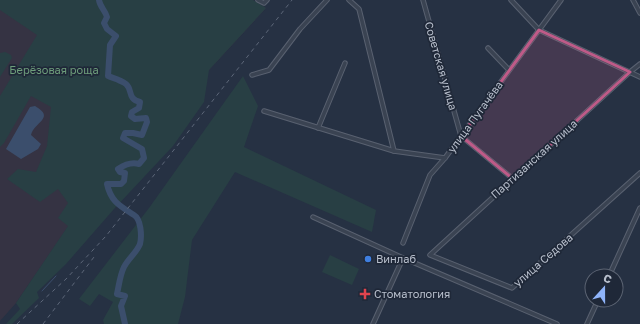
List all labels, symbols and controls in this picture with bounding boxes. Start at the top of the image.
street label: Советская улица [423,20,460,112]
park label: Берёзовая роща [9,63,99,76]
street label: улица Пугачёва [444,78,505,155]
street label: Партизанская улица [488,116,579,201]
street label: улица Седова [510,230,575,289]
place label: Винлаб [376,252,416,265]
marker: Винлаб [363,254,373,264]
north arrow [584,268,624,308]
text: С [602,271,614,286]
place label: Стоматология [374,287,450,300]
marker: Стоматология [359,288,371,300]

